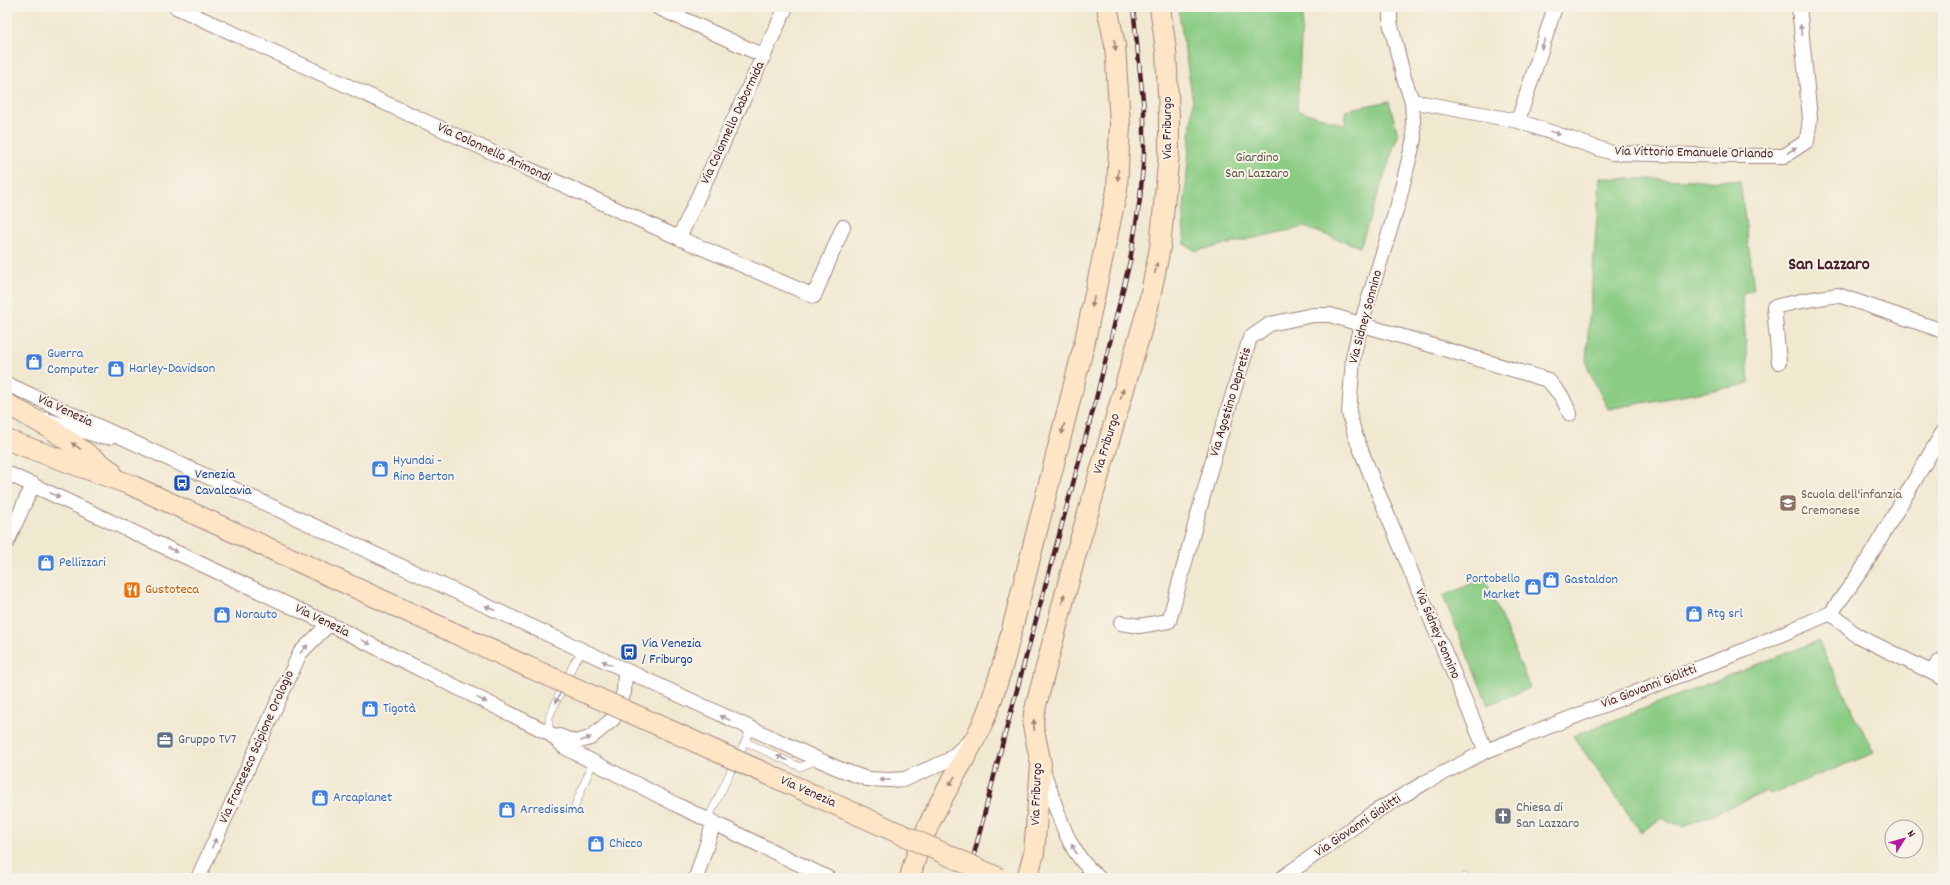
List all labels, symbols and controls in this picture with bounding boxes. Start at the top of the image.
one-way arrow [1798,23,1805,36]
one-way arrow [1540,38,1546,50]
one-way arrow [1112,39,1118,51]
street label: Via Colonnello Dabormida [696,58,770,188]
street label: Via Friburgo [1158,97,1178,159]
street label: Via Colonnello Arimondi [434,118,555,188]
one-way arrow [1549,131,1561,137]
street label: Via Vittorio Emanuele Orlando [1615,142,1773,164]
one-way arrow [1786,147,1798,154]
park label: Giardino San Lazzaro [1225,148,1289,184]
one-way arrow [1114,169,1121,181]
district label: San Lazzaro [1788,253,1870,278]
one-way arrow [1153,262,1159,274]
street label: Via Sidney Sonnino [1344,268,1388,366]
one-way arrow [1089,296,1095,308]
place label: Guerra Computer [47,344,100,380]
street label: Via Agostino Depretis [1205,345,1257,459]
shop icon: Guerra Computer [24,352,44,372]
shop icon: Harley-Davidson [106,359,126,379]
place label: Harley-Davidson [129,359,215,379]
one-way arrow [1119,387,1125,399]
street label: Via Venezia [34,389,96,433]
street label: Via Friburgo [1088,411,1126,477]
one-way arrow [1059,423,1065,435]
one-way arrow [71,442,82,450]
place label: Hyundai - Rino Berton [393,451,454,487]
shop icon: Hyundai - Rino Berton [370,459,390,479]
place label: Venezia Cavalcavia [195,465,252,501]
bus stop icon: Venezia Cavalcavia [172,473,192,493]
place label: Scuola dell'infanzia Cremonese [1801,485,1902,521]
one-way arrow [50,492,61,498]
school or university icon: Scuola dell'infanzia Cremonese [1778,493,1798,513]
one-way arrow [167,547,178,553]
shop icon: Pellizzari [36,553,56,573]
place label: Pellizzari [59,553,106,573]
place label: Portobello Market [1466,569,1520,605]
shop icon: Gastaldon [1541,570,1561,590]
place label: Gastaldon [1564,570,1618,590]
shop icon: Portobello Market [1523,577,1543,597]
restaurant icon: Gustoteca [122,580,142,600]
place label: Gustoteca [145,580,199,600]
street label: Via Sidney Sonnino [1409,586,1465,682]
one-way arrow [1061,593,1067,606]
street label: Via Venezia [291,599,353,643]
shop icon: Rtg srl [1684,604,1704,624]
place label: Rtg srl [1707,604,1743,624]
shop icon: Norauto [212,605,232,625]
place label: Norauto [235,605,277,625]
one-way arrow [484,605,495,611]
place label: Via Venezia / Friburgo [642,634,701,670]
one-way arrow [360,639,372,645]
bus stop icon: Via Venezia / Friburgo [619,642,639,662]
one-way arrow [299,644,309,654]
street label: Via Giovanni Giolitti [1598,659,1700,714]
one-way arrow [602,660,613,666]
street label: Via Francesco Scipione Orologio [214,667,300,827]
one-way arrow [555,692,561,703]
one-way arrow [477,697,488,703]
shop icon: Tigotà [360,699,380,719]
place label: Tigotà [383,699,416,719]
one-way arrow [719,714,731,720]
one-way arrow [1030,719,1037,732]
office icon: Gruppo TV7 [155,730,175,750]
place label: Gruppo TV7 [178,730,236,750]
one-way arrow [580,735,592,741]
one-way arrow [776,755,788,762]
street label: Via Friburgo [1026,762,1048,826]
street label: Via Venezia [777,771,839,813]
one-way arrow [948,775,955,787]
one-way arrow [878,777,891,783]
shop icon: Arcaplanet [310,788,330,808]
place label: Arcaplanet [333,788,392,808]
street label: Via Giovanni Giolitti [1311,789,1406,862]
place label: Chiesa di San Lazzaro [1516,798,1579,834]
shop icon: Arredissima [497,800,517,820]
place label: Arredissima [520,800,584,820]
church icon: Chiesa di San Lazzaro [1493,806,1513,826]
north arrow [1884,819,1924,859]
text: N [1902,827,1919,842]
shop icon: Chicco [586,834,606,854]
place label: Chicco [609,834,642,854]
one-way arrow [211,837,217,848]
one-way arrow [1071,843,1078,855]

